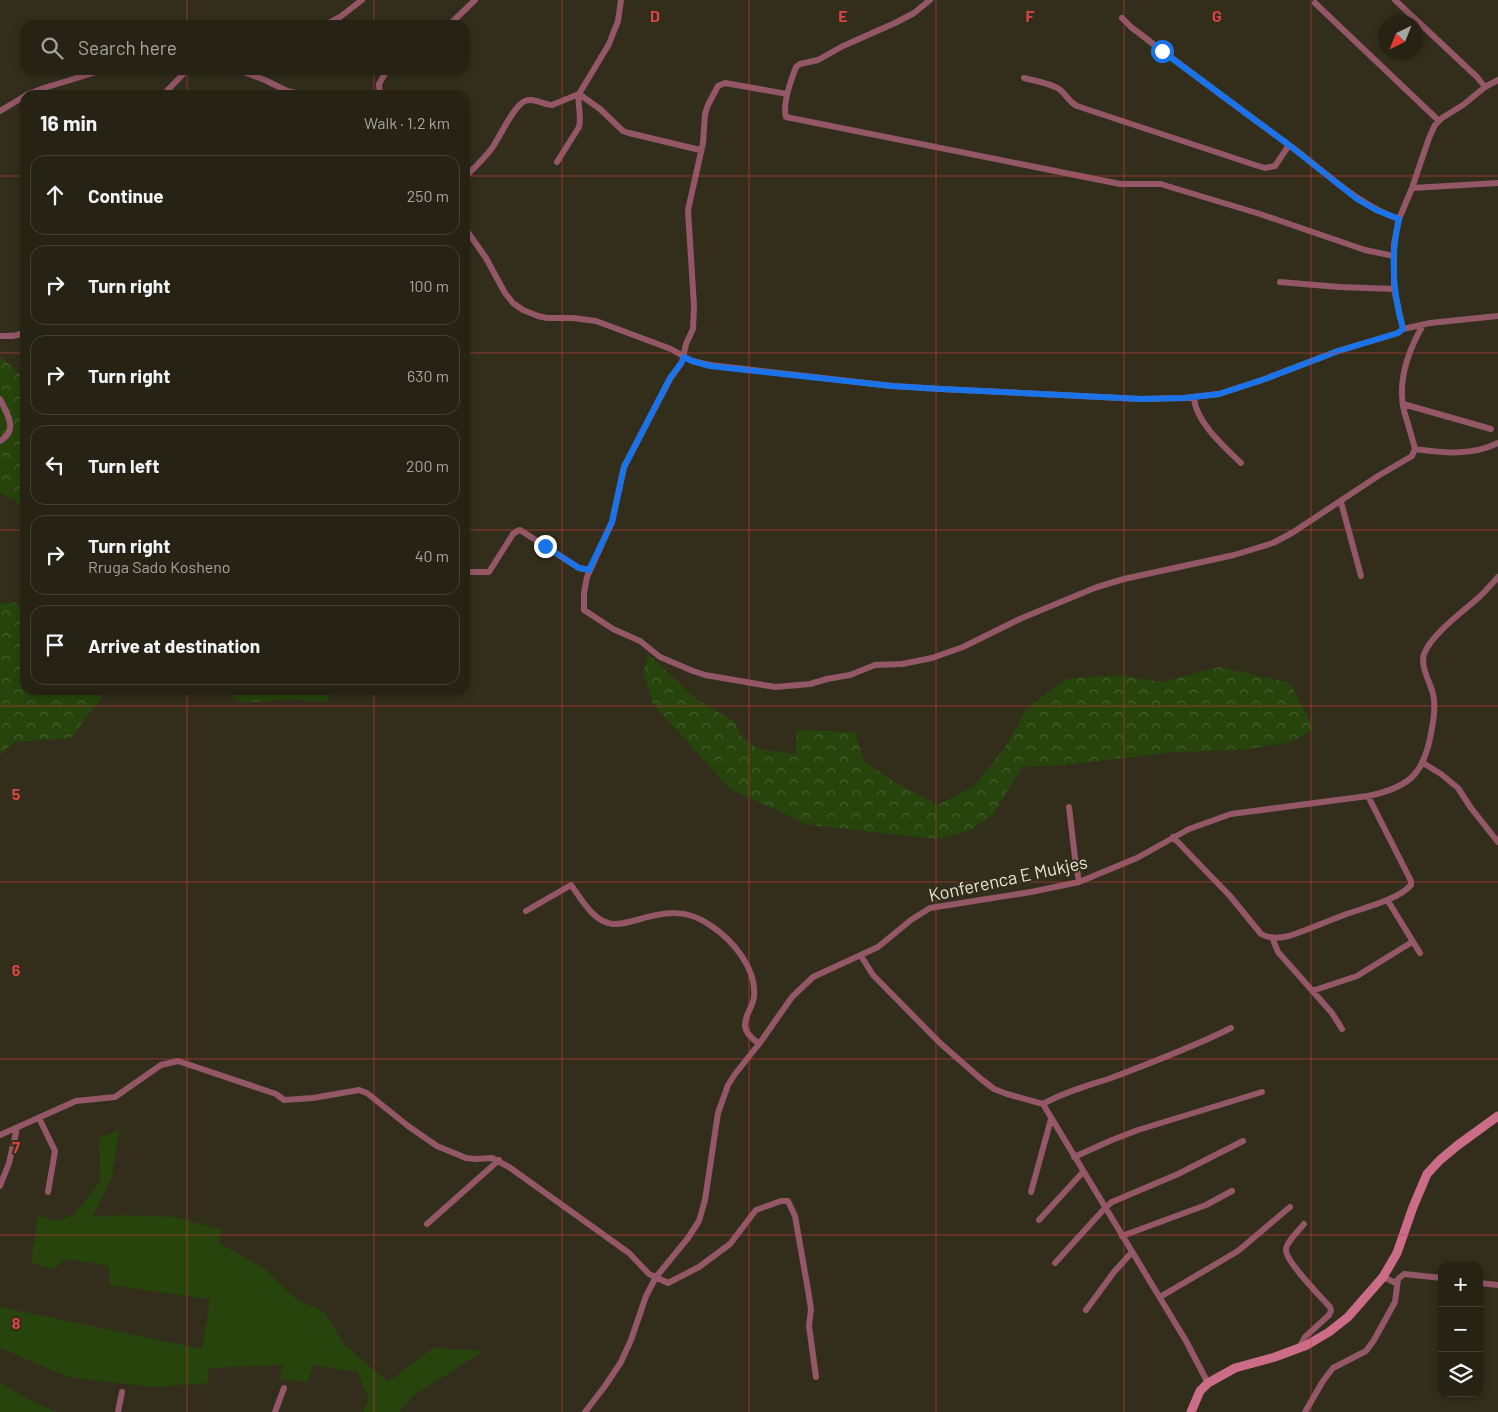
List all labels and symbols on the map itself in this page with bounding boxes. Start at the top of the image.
text: D [650,6,660,25]
text: E [838,6,848,25]
text: F [1026,6,1035,25]
text: G [1212,6,1222,25]
north arrow [1378,15,1423,60]
route start [1151,40,1174,63]
route end [534,535,557,558]
text: 5 [12,784,21,803]
street label: Konferenca E Mukjes [927,850,1089,906]
text: 6 [12,960,21,979]
text: 7 [12,1137,20,1156]
text: 8 [12,1313,21,1332]

